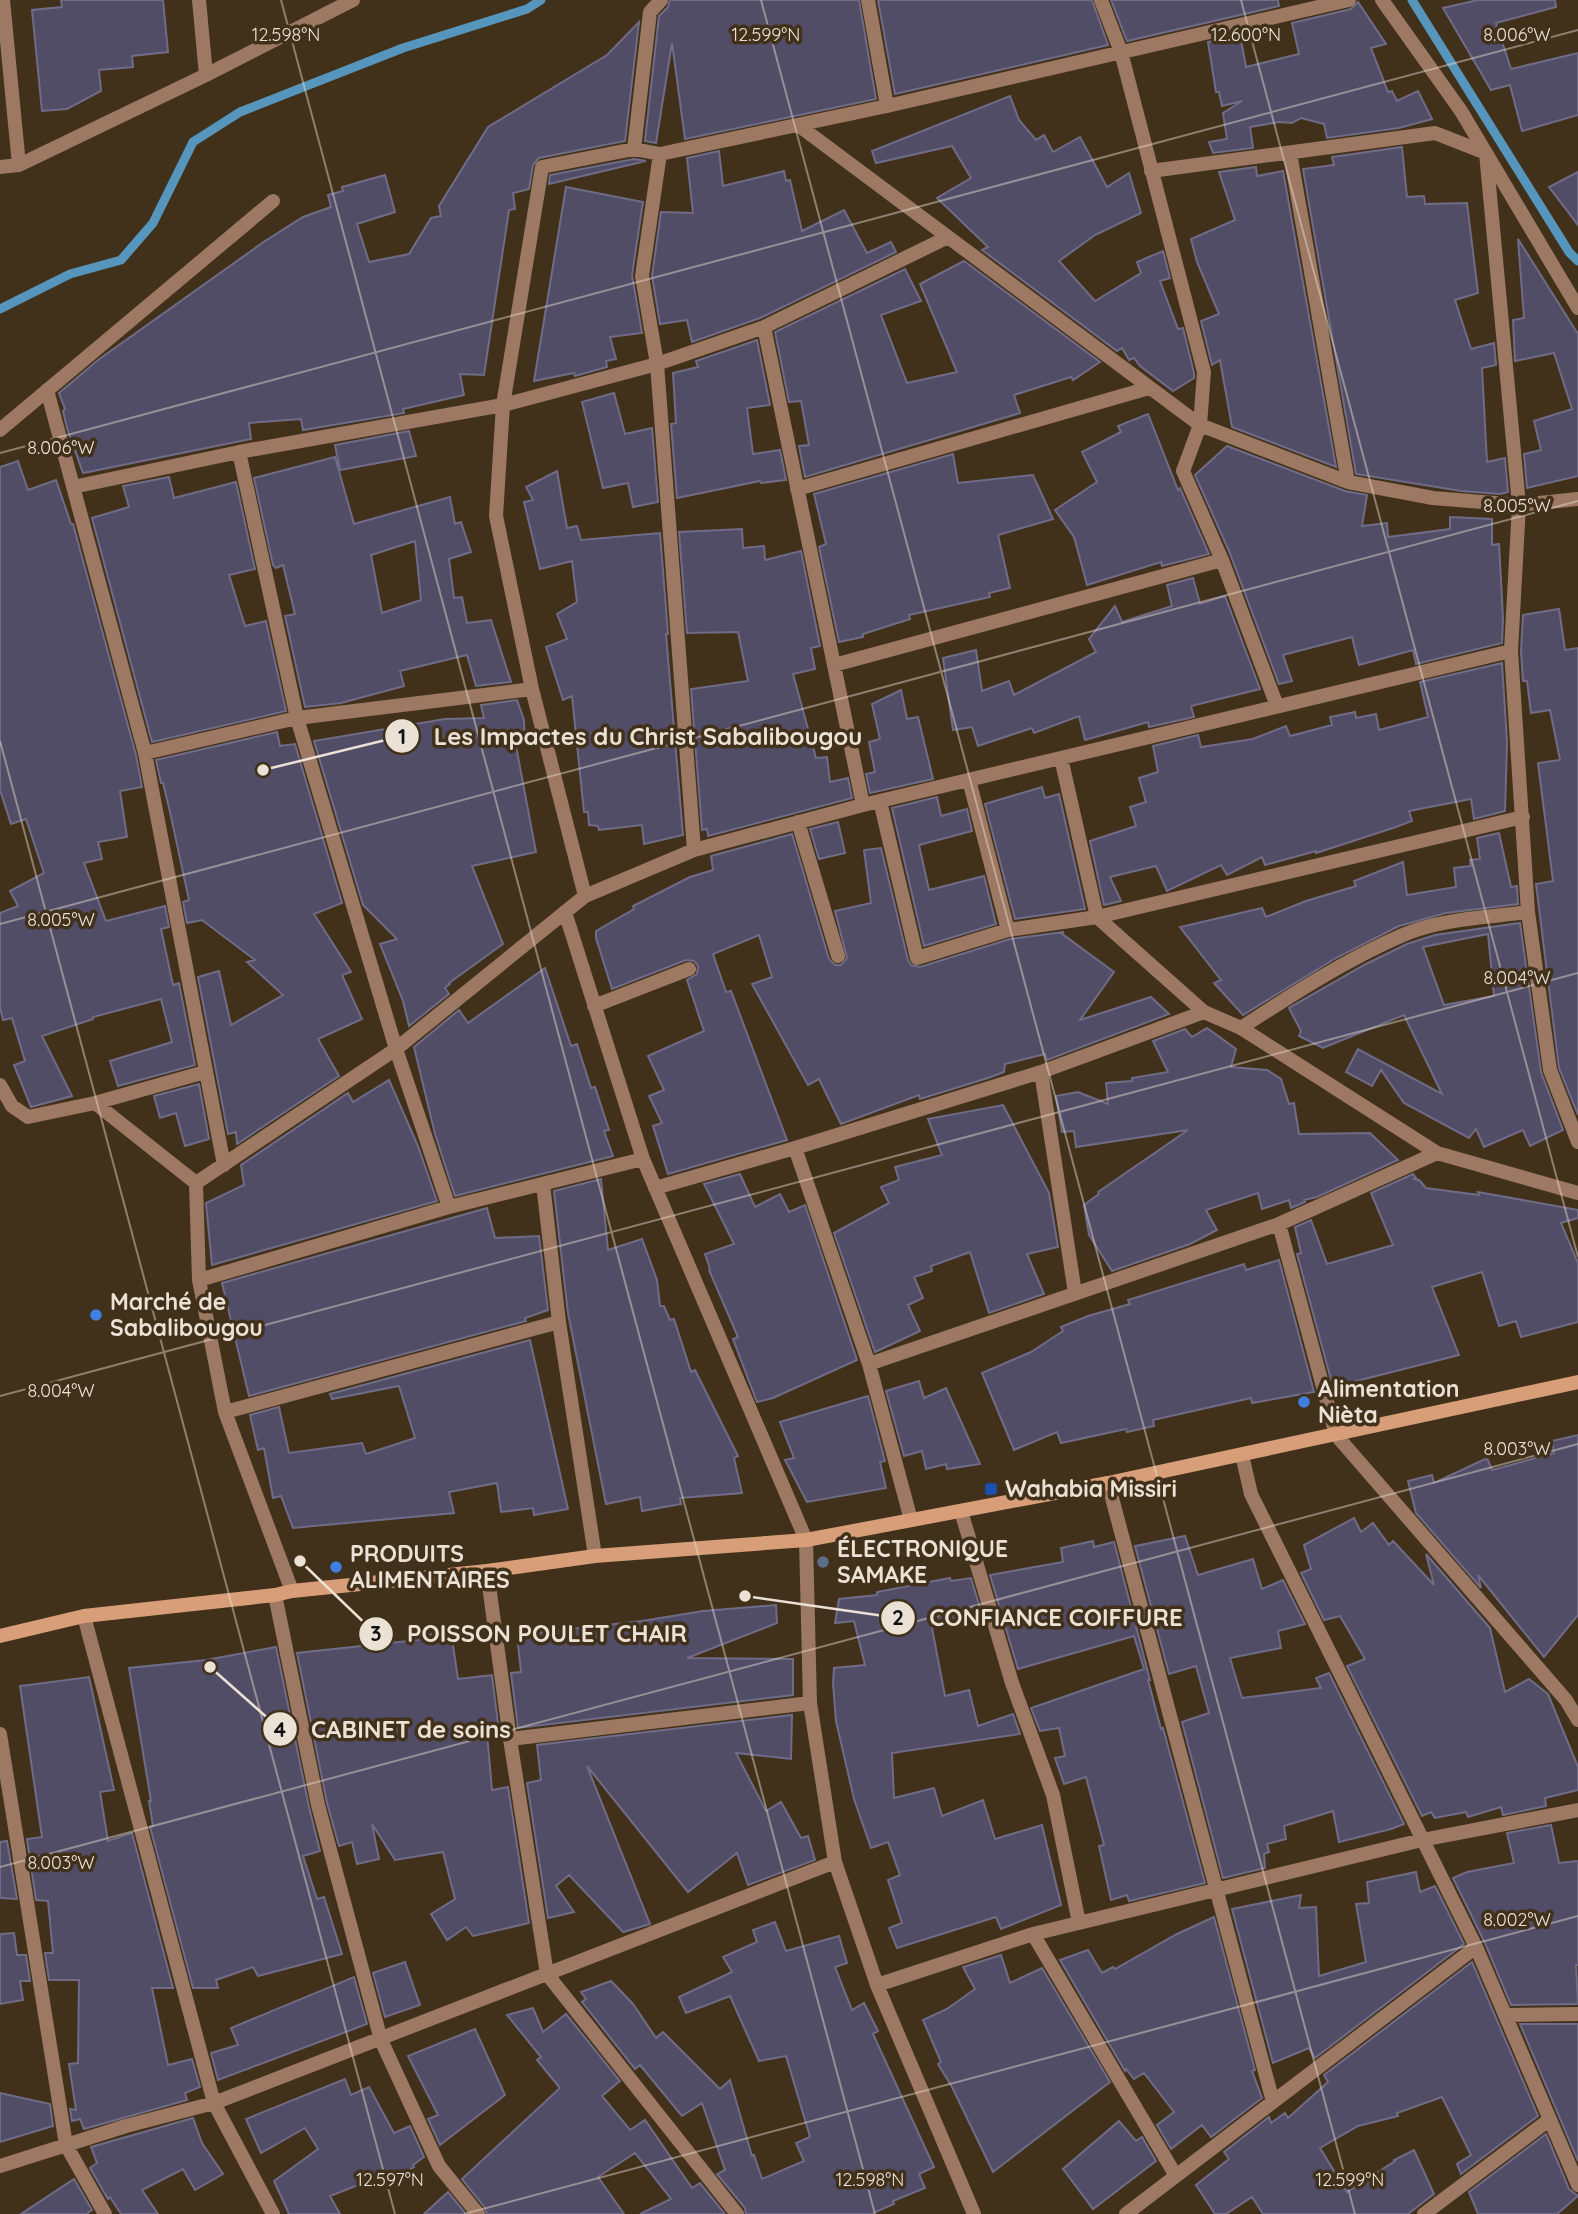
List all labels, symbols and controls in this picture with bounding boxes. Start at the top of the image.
text: 12.598°N [252,23,320,46]
text: 12.599°N [732,23,800,46]
text: 12.600°N [1211,23,1281,46]
text: 8.006°W [1483,23,1551,46]
text: 8.006°W [27,436,95,459]
text: 8.005°W [1483,494,1551,517]
callout: Les Impactes du Christ Sabalibougou [384,714,876,759]
text: Les Impactes du Christ Sabalibougou [434,721,862,751]
text: 1 [398,723,406,749]
text: 8.005°W [27,908,95,931]
text: 8.004°W [1483,966,1551,989]
place label: Marché de Sabalibougou [110,1287,263,1342]
marker: Marché de Sabalibougou [88,1307,104,1323]
place label: Alimentation Nièta [1318,1374,1460,1429]
text: 8.004°W [27,1379,95,1402]
marker: Alimentation Nièta [1296,1394,1312,1410]
text: 8.003°W [1483,1437,1551,1460]
place label: Wahabia Missiri [1005,1474,1177,1503]
marker: Wahabia Missiri [983,1481,999,1497]
place label: ÉLECTRONIQUE SAMAKE [837,1534,1008,1589]
place label: PRODUITS ALIMENTAIRES [350,1539,510,1594]
marker: ÉLECTRONIQUE SAMAKE [815,1554,831,1570]
marker: PRODUITS ALIMENTAIRES [328,1559,344,1575]
callout: CONFIANCE COIFFURE [880,1595,1197,1640]
text: CONFIANCE COIFFURE [929,1602,1183,1632]
text: 2 [892,1604,904,1630]
callout: POISSON POULET CHAIR [358,1611,701,1656]
text: POISSON POULET CHAIR [407,1618,687,1648]
text: 3 [370,1620,382,1646]
callout: CABINET de soins [262,1707,525,1752]
text: CABINET de soins [311,1714,511,1744]
text: 4 [274,1716,286,1742]
text: 8.003°W [27,1851,95,1874]
text: 8.002°W [1483,1908,1551,1931]
text: 12.597°N [356,2168,424,2191]
text: 12.598°N [836,2168,904,2191]
text: 12.599°N [1316,2168,1384,2191]

